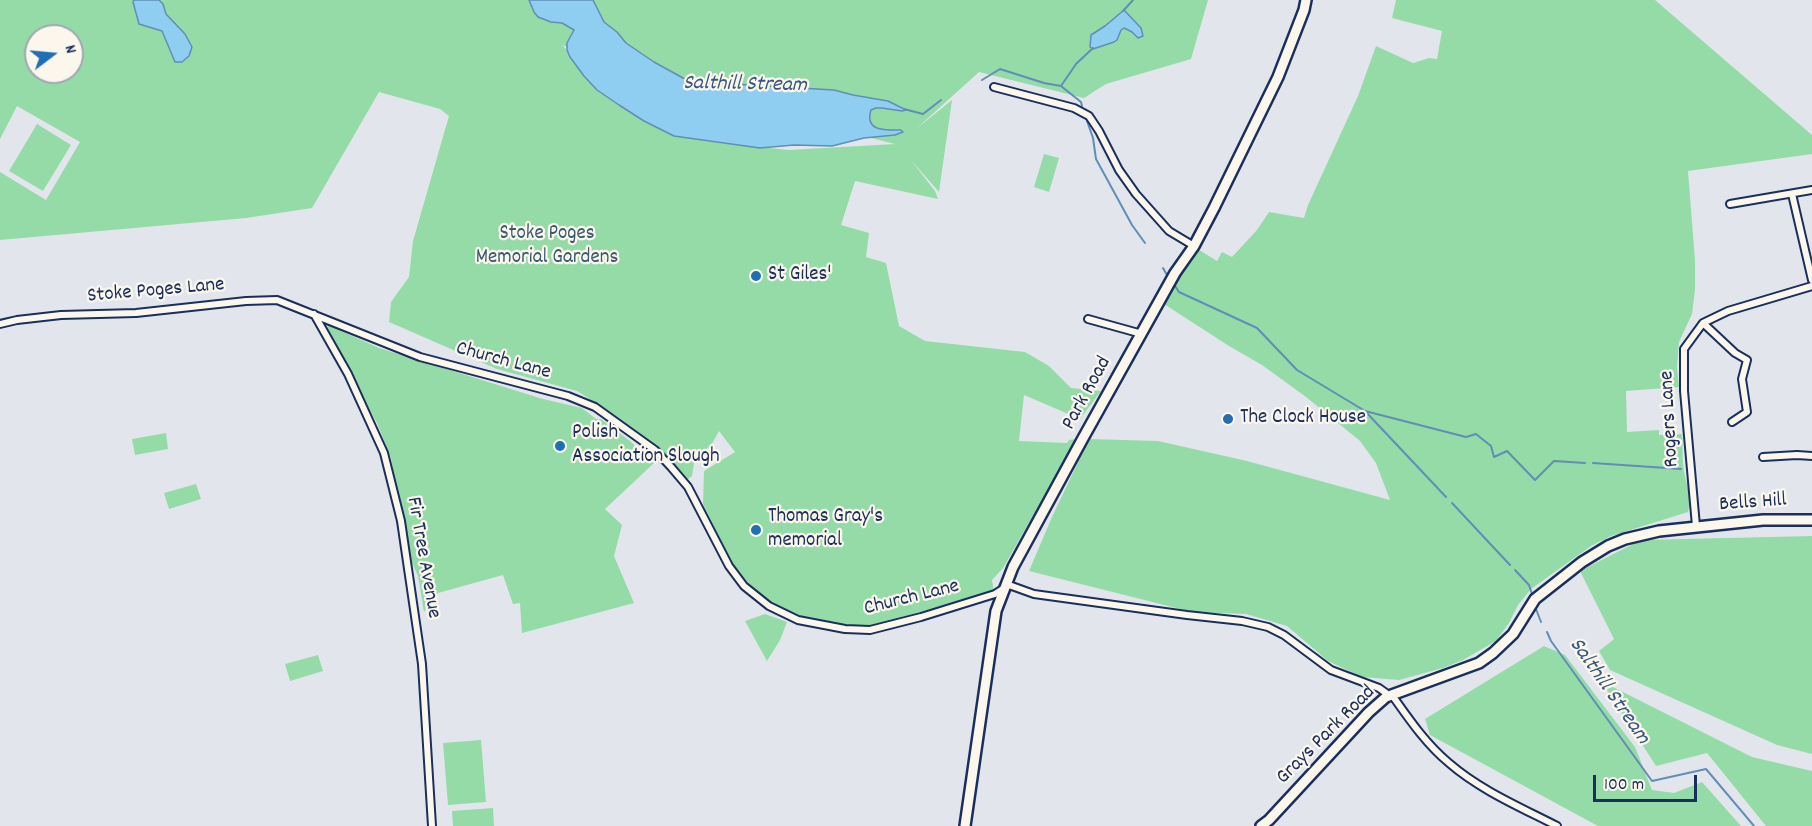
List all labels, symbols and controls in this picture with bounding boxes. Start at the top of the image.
north arrow [24,24,84,84]
text: N [58,42,82,56]
water label: Salthill Stream [683,72,807,100]
park label: Stoke Poges Memorial Gardens [476,222,618,272]
place label: St Giles' [768,263,831,289]
marker: St Giles' [749,269,763,283]
street label: Stoke Poges Lane [86,273,226,311]
street label: Church Lane [453,337,553,387]
street label: Park Road [1058,353,1118,435]
street label: Rogers Lane [1656,370,1686,468]
place label: The Clock House [1240,406,1366,432]
marker: The Clock House [1221,412,1235,426]
place label: Polish Association Slough [572,421,720,471]
marker: Polish Association Slough [553,439,567,453]
street label: Bells Hill [1718,489,1788,519]
street label: Fir Tree Avenue [399,495,445,621]
place label: Thomas Gray's memorial [768,505,883,555]
marker: Thomas Gray's memorial [749,523,763,537]
street label: Church Lane [862,575,962,623]
water label: Salthill Stream [1562,634,1654,750]
street label: Grays Park Road [1272,681,1382,791]
scale bar [1596,763,1700,801]
text: 100 m [1604,773,1644,798]

